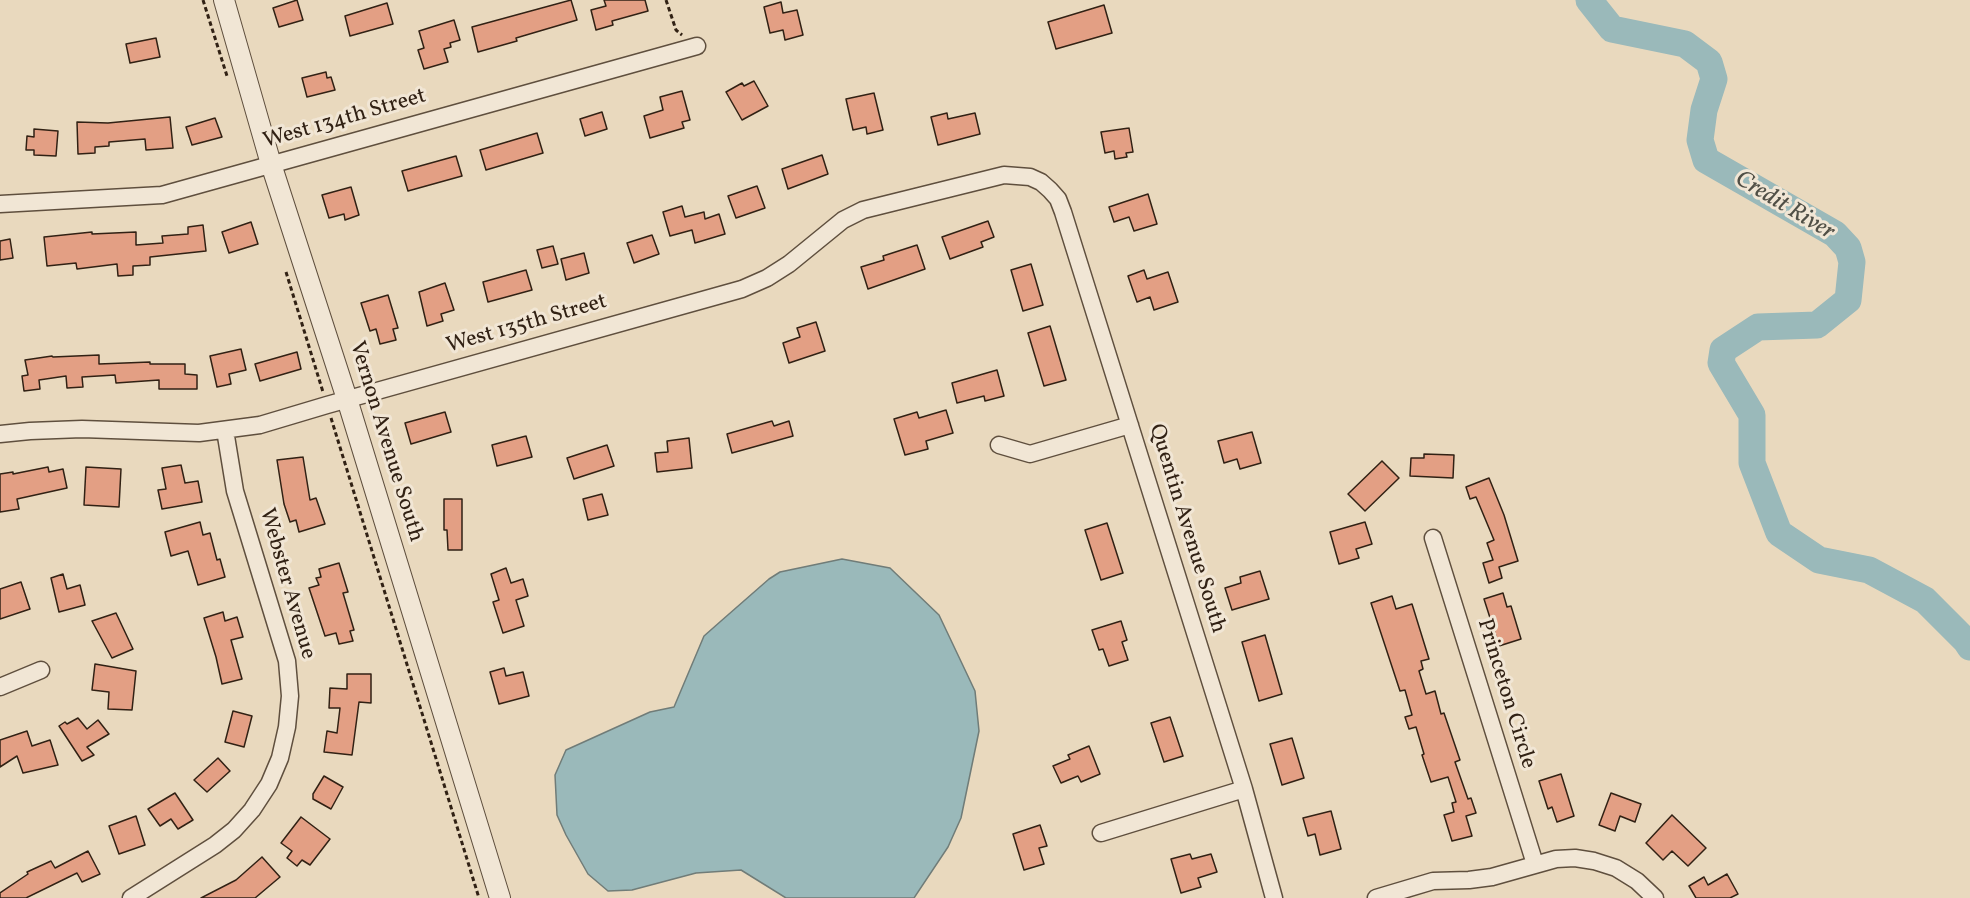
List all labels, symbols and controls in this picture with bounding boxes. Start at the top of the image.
street label: West 134th Street [261,84,429,156]
water label: Credit River [1729,166,1839,248]
street label: West 135th Street [444,289,610,361]
street label: Vernon Avenue South [342,338,428,546]
street label: Quentin Avenue South [1142,421,1230,637]
street label: Webster Avenue [252,506,320,662]
street label: Princeton Circle [1470,616,1540,772]

